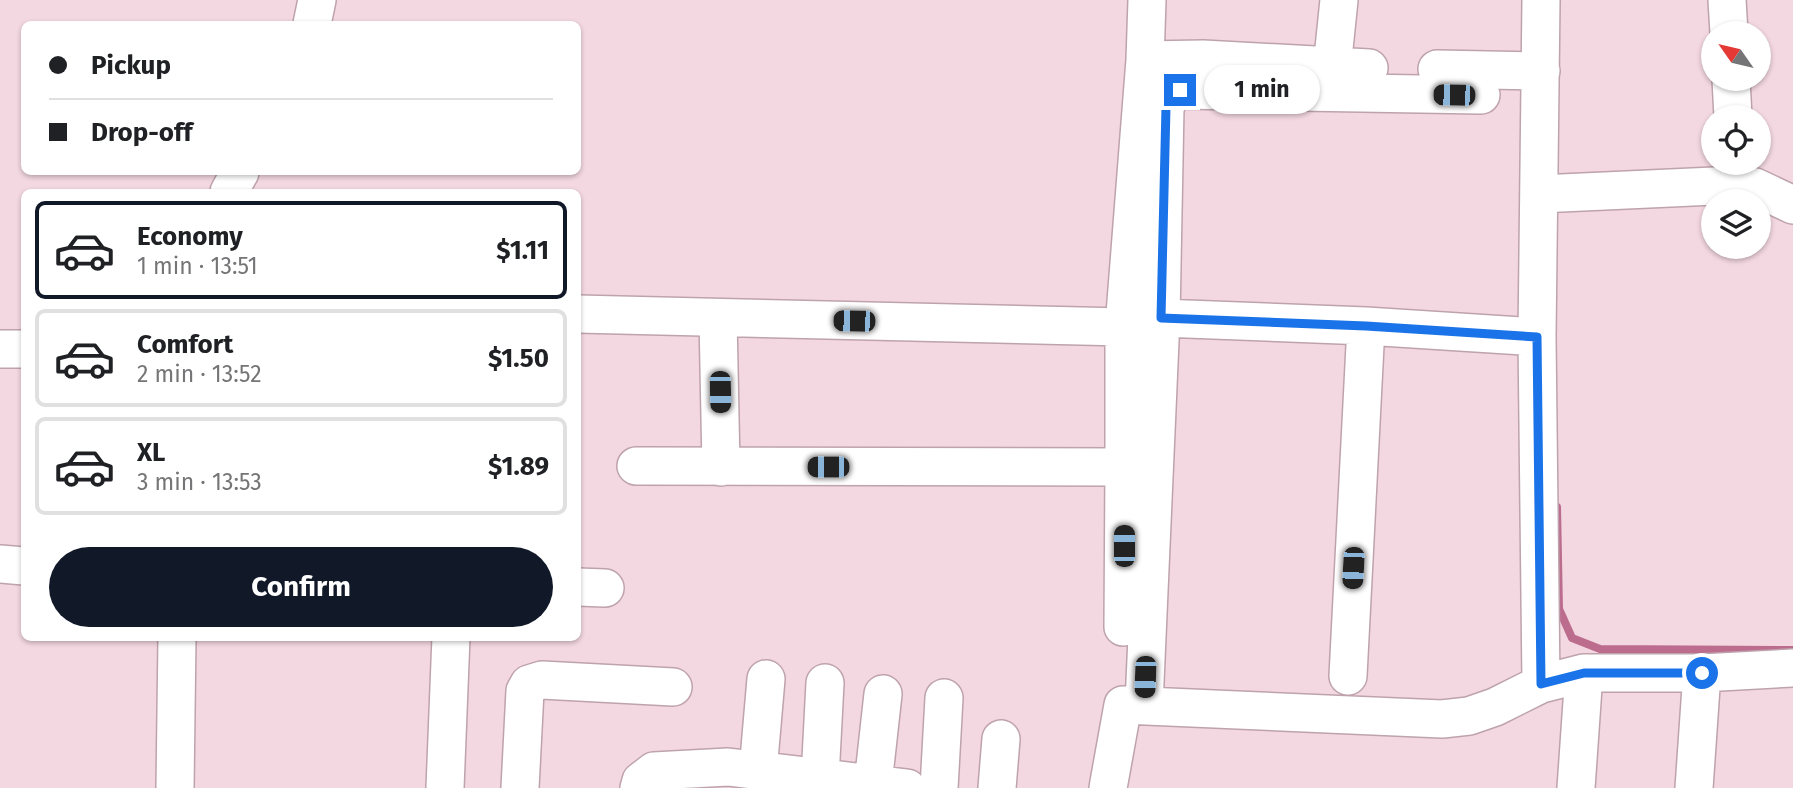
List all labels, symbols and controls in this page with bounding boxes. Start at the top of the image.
north arrow [1701,21,1771,91]
map controls [1701,21,1771,259]
text: Pickup [91,50,171,81]
callout: 1 min [1204,66,1320,114]
route end [1164,74,1196,106]
text: 1 min [1234,75,1290,103]
car [1433,84,1476,106]
button: locate [1701,105,1771,175]
text: Drop-off [91,117,193,148]
button: layers [1701,189,1771,259]
icon: car [53,219,116,282]
text: Economy [137,221,243,252]
text: $1.11 [496,235,549,266]
text: 1 min · 13:51 [137,252,258,280]
car [833,310,876,332]
icon: car [53,327,116,390]
text: Comfort [137,329,233,360]
text: $1.50 [488,343,549,374]
text: 2 min · 13:52 [137,360,262,388]
car [710,371,731,413]
icon: car [53,435,116,498]
text: XL [137,437,165,468]
text: $1.89 [488,451,549,482]
car [808,457,850,478]
text: 3 min · 13:53 [137,468,262,496]
car [1114,525,1135,567]
car [1342,546,1365,590]
button: Confirm [49,547,553,627]
car [1134,656,1157,698]
route start [1686,657,1718,689]

